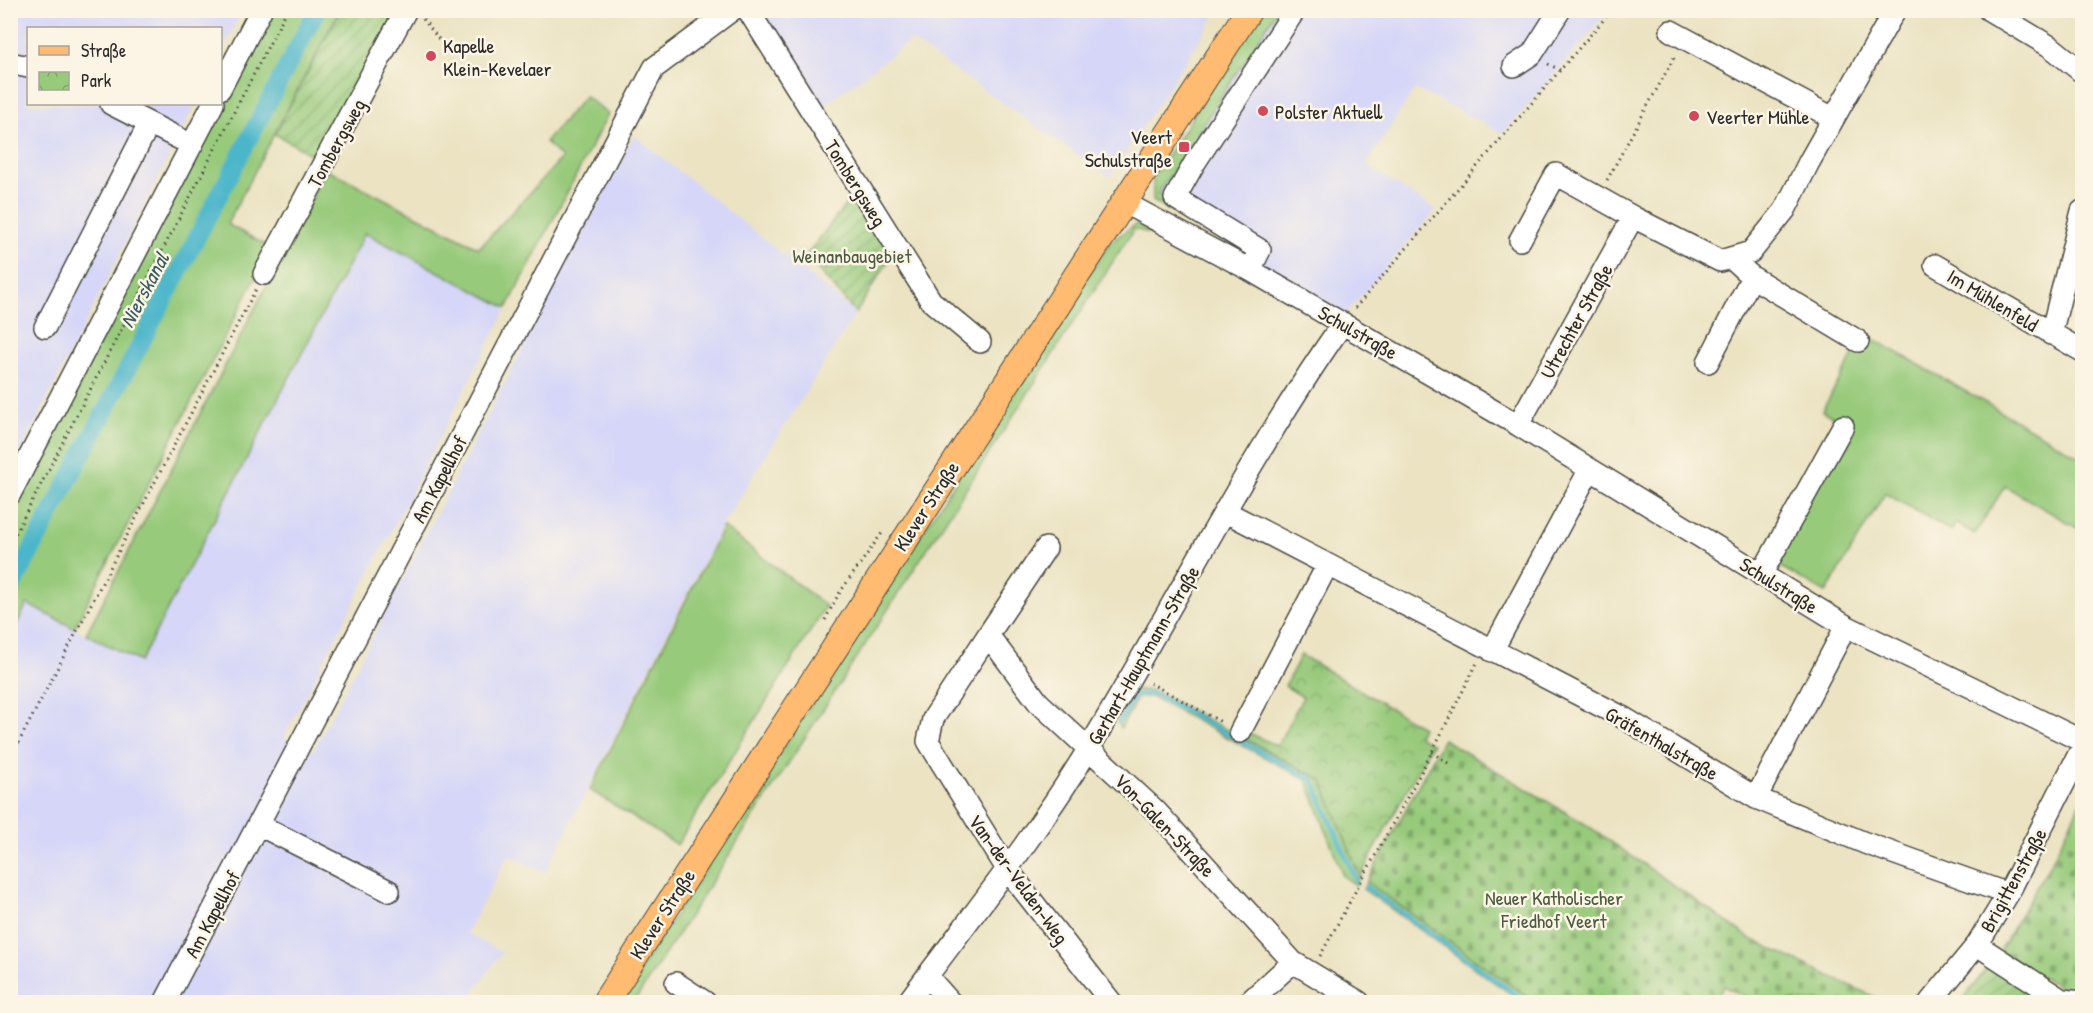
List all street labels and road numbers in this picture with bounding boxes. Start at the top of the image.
street label: Tombergsweg [301,94,372,192]
street label: Tombergsweg [819,134,893,232]
street label: Utrechter Straße [1533,259,1619,383]
street label: Im Mühlenfeld [1942,262,2044,338]
street label: Schulstraße [1313,298,1403,366]
street label: Am Kapellhof [405,431,473,527]
street label: Klever Straße [887,456,965,556]
street label: Schulstraße [1735,550,1823,620]
street label: Gerhart-Hauptmann-Straße [1081,561,1205,749]
street label: Gräfenthalstraße [1601,700,1724,786]
street label: Von-Galen-Straße [1109,767,1221,883]
street label: Van-der-Velden-Weg [963,809,1075,949]
street label: Brigittenstraße [1973,823,2053,937]
street label: Klever Straße [623,864,701,964]
street label: Am Kapellhof [178,866,246,962]

